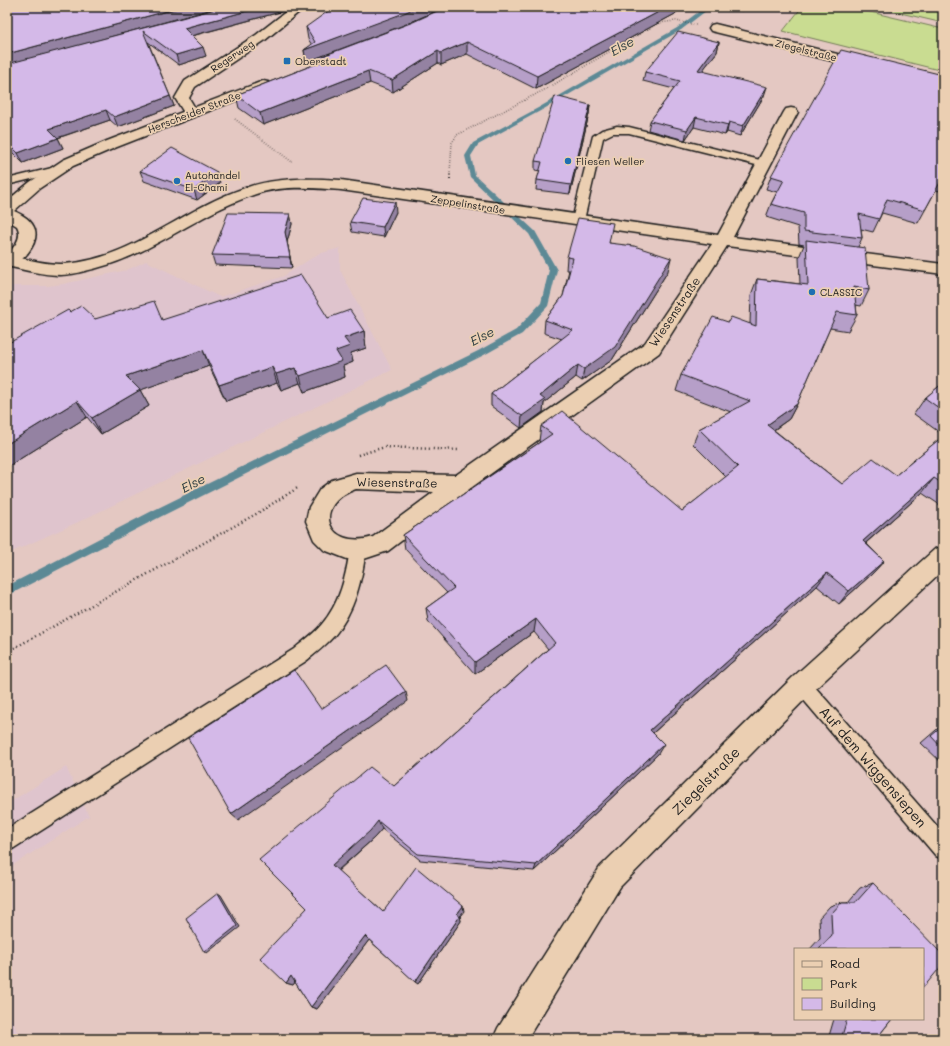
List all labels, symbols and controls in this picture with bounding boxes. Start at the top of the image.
water label: Else [607,32,637,59]
street label: Regerweg [208,36,257,76]
street label: Ziegelstraße [773,36,839,64]
place label: Oberstadt [295,54,347,68]
marker: Oberstadt [282,56,292,66]
street label: Herscheider Straße [145,88,243,136]
place label: Fliesen Weller [576,154,644,168]
marker: Fliesen Weller [563,156,573,166]
place label: Autohandel El-Chami [185,168,240,194]
marker: Autohandel El-Chami [172,176,182,186]
street label: Zeppelinstraße [430,191,506,217]
street label: Wiesenstraße [645,273,704,350]
place label: CLASSIC [820,285,862,299]
marker: CLASSIC [807,287,817,297]
water label: Else [467,322,497,349]
water label: Else [178,469,208,496]
street label: Wiesenstraße [356,473,438,491]
street label: Auf dem Wiggensiepen [816,702,931,831]
street label: Ziegelstraße [667,742,744,819]
legend [794,948,924,1020]
text: Road [830,955,860,971]
text: Park [830,975,857,991]
text: Building [830,995,876,1011]

